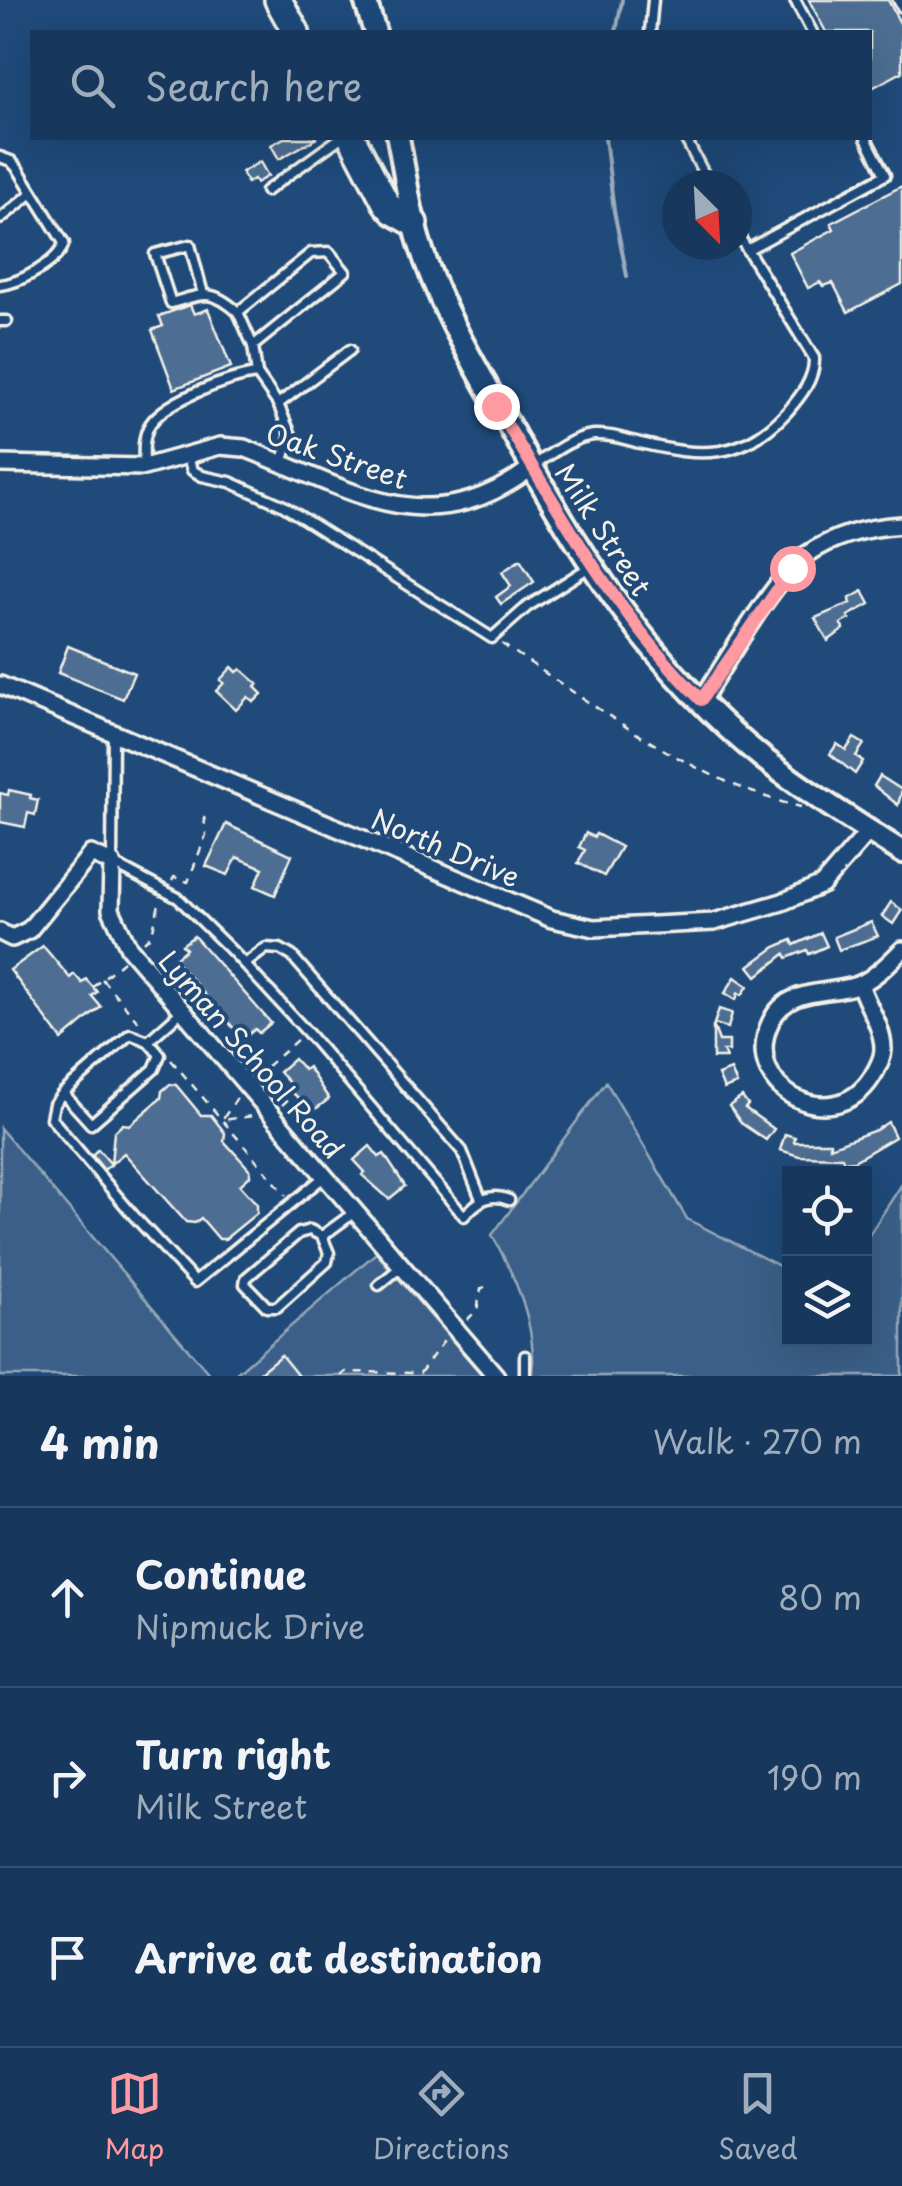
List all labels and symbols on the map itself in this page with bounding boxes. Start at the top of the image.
north arrow [662,170,752,260]
route end [474,384,520,430]
street label: Oak Street [260,411,414,499]
street label: Milk Street [545,454,663,604]
route start [770,546,816,592]
street label: North Drive [365,796,527,898]
street label: Lyman School Road [149,940,355,1168]

